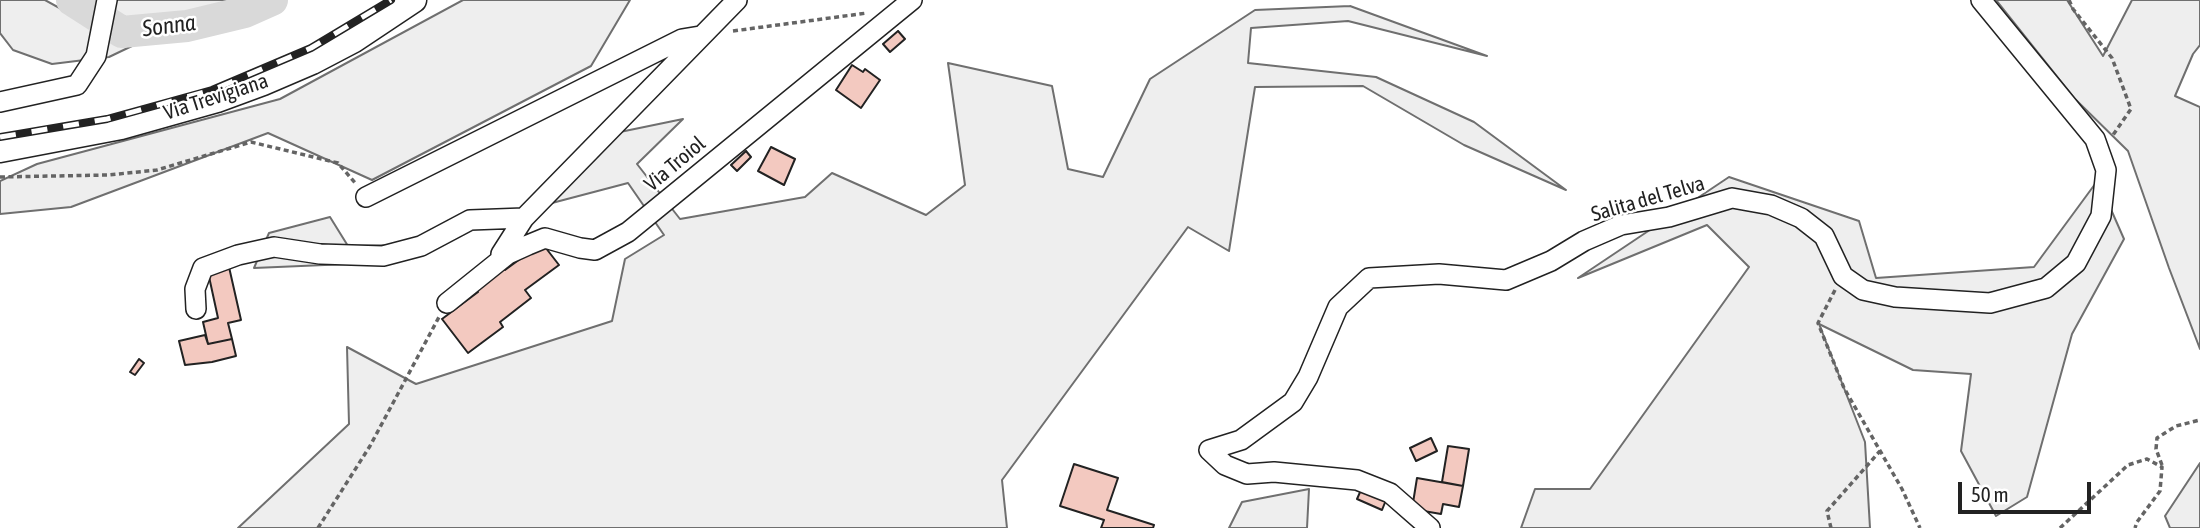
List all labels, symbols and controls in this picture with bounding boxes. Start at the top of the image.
water label: Sonna [141,9,197,43]
street label: Via Trevigiana [161,68,271,126]
street label: Via Troiol [639,131,711,197]
street label: Salita del Telva [1588,171,1708,227]
scale bar [1962,468,2095,512]
text: 50 m [1971,482,2009,506]

